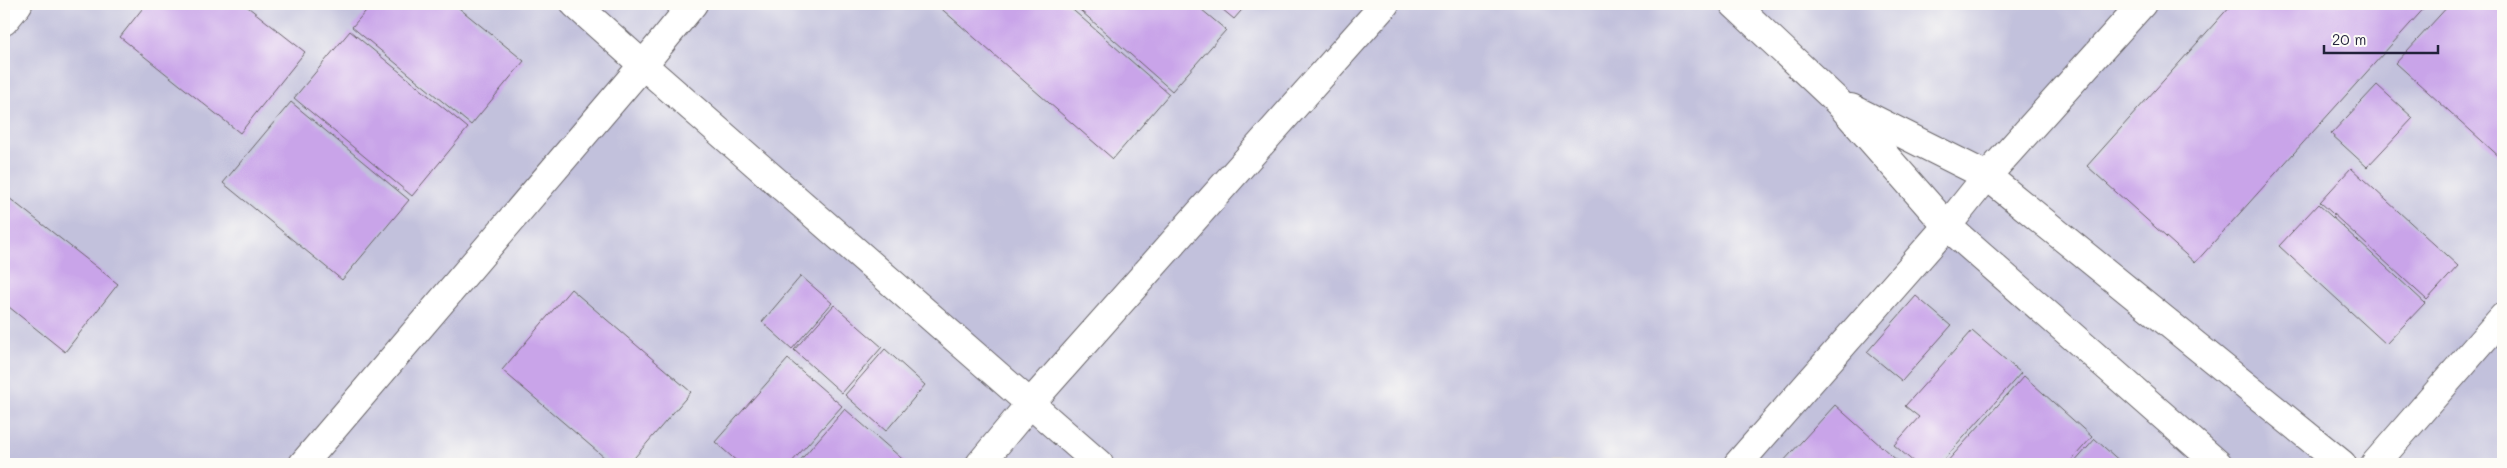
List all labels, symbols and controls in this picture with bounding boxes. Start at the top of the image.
scale bar [2324,22,2438,54]
text: 20 m [2332,29,2366,49]

